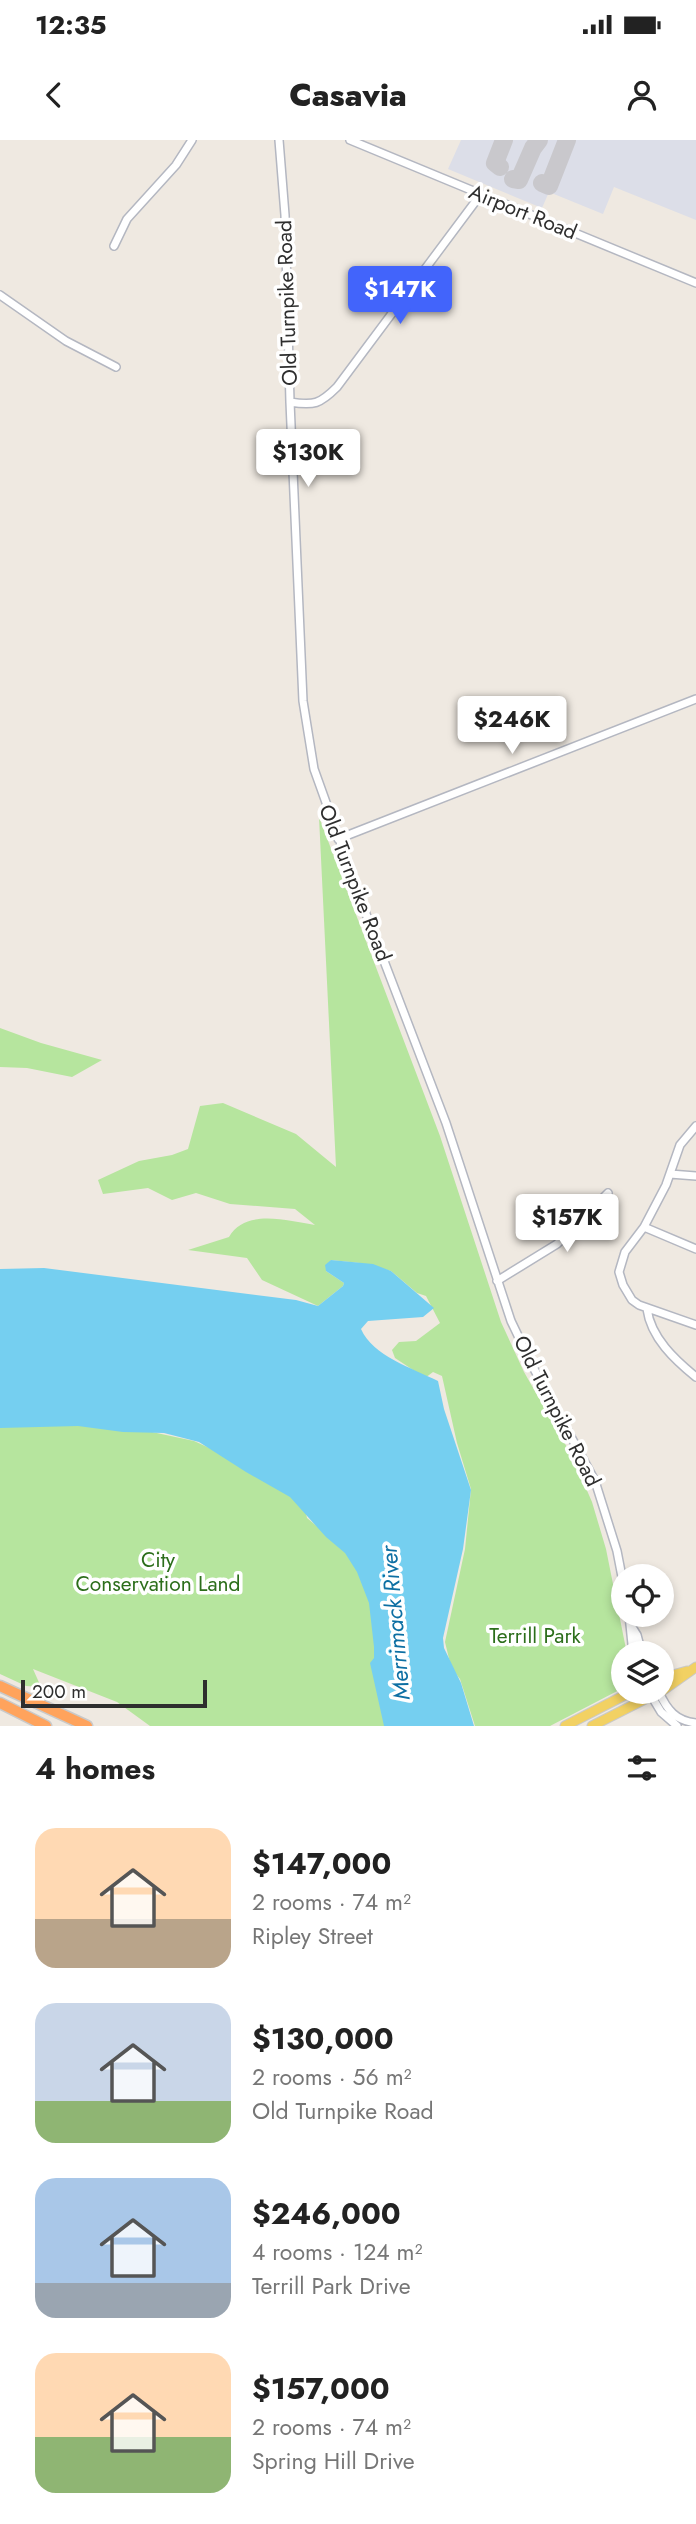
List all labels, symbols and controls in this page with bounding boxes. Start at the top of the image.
text: 12:35 [35,6,107,44]
text: Casavia [289,72,407,118]
icon: back [35,76,73,114]
icon: person [623,76,661,114]
street label: Airport Road [465,177,581,247]
street label: Old Turnpike Road [269,220,305,386]
pin: $147K [351,267,449,326]
text: $147K [364,272,436,306]
pin: $130K [259,430,357,489]
text: $130K [272,435,344,469]
pin: $246K [463,696,561,756]
text: $246K [474,702,550,736]
street label: Old Turnpike Road [311,800,399,966]
pin: $157K [518,1194,616,1254]
text: $157K [532,1200,602,1234]
street label: Old Turnpike Road [506,1330,608,1492]
water label: Merrimack River [371,1543,419,1702]
park label: City Conservation Land [75,1545,241,1599]
map controls [611,1564,674,1704]
button: locate [611,1564,674,1627]
park label: Terrill Park [489,1621,582,1651]
button: layers [611,1641,674,1704]
scale bar [21,1677,206,1709]
text: 200 m [32,1678,86,1705]
text: 4 homes [35,1747,155,1790]
icon: filters [623,1749,661,1787]
text: $147,000 [252,1842,391,1885]
icon: home [91,1856,175,1940]
text: 2 rooms · 74 m² [252,1885,411,1919]
text: Ripley Street [252,1919,373,1953]
text: $130,000 [252,2017,394,2060]
icon: home [91,2031,175,2115]
text: 2 rooms · 56 m² [252,2060,412,2094]
text: Old Turnpike Road [252,2094,434,2128]
text: $246,000 [252,2192,401,2235]
icon: home [91,2206,175,2290]
text: 4 rooms · 124 m² [252,2235,423,2269]
text: Terrill Park Drive [252,2269,411,2303]
text: $157,000 [252,2367,390,2410]
icon: home [91,2381,175,2465]
text: 2 rooms · 74 m² [252,2410,411,2444]
text: Spring Hill Drive [252,2444,415,2478]

